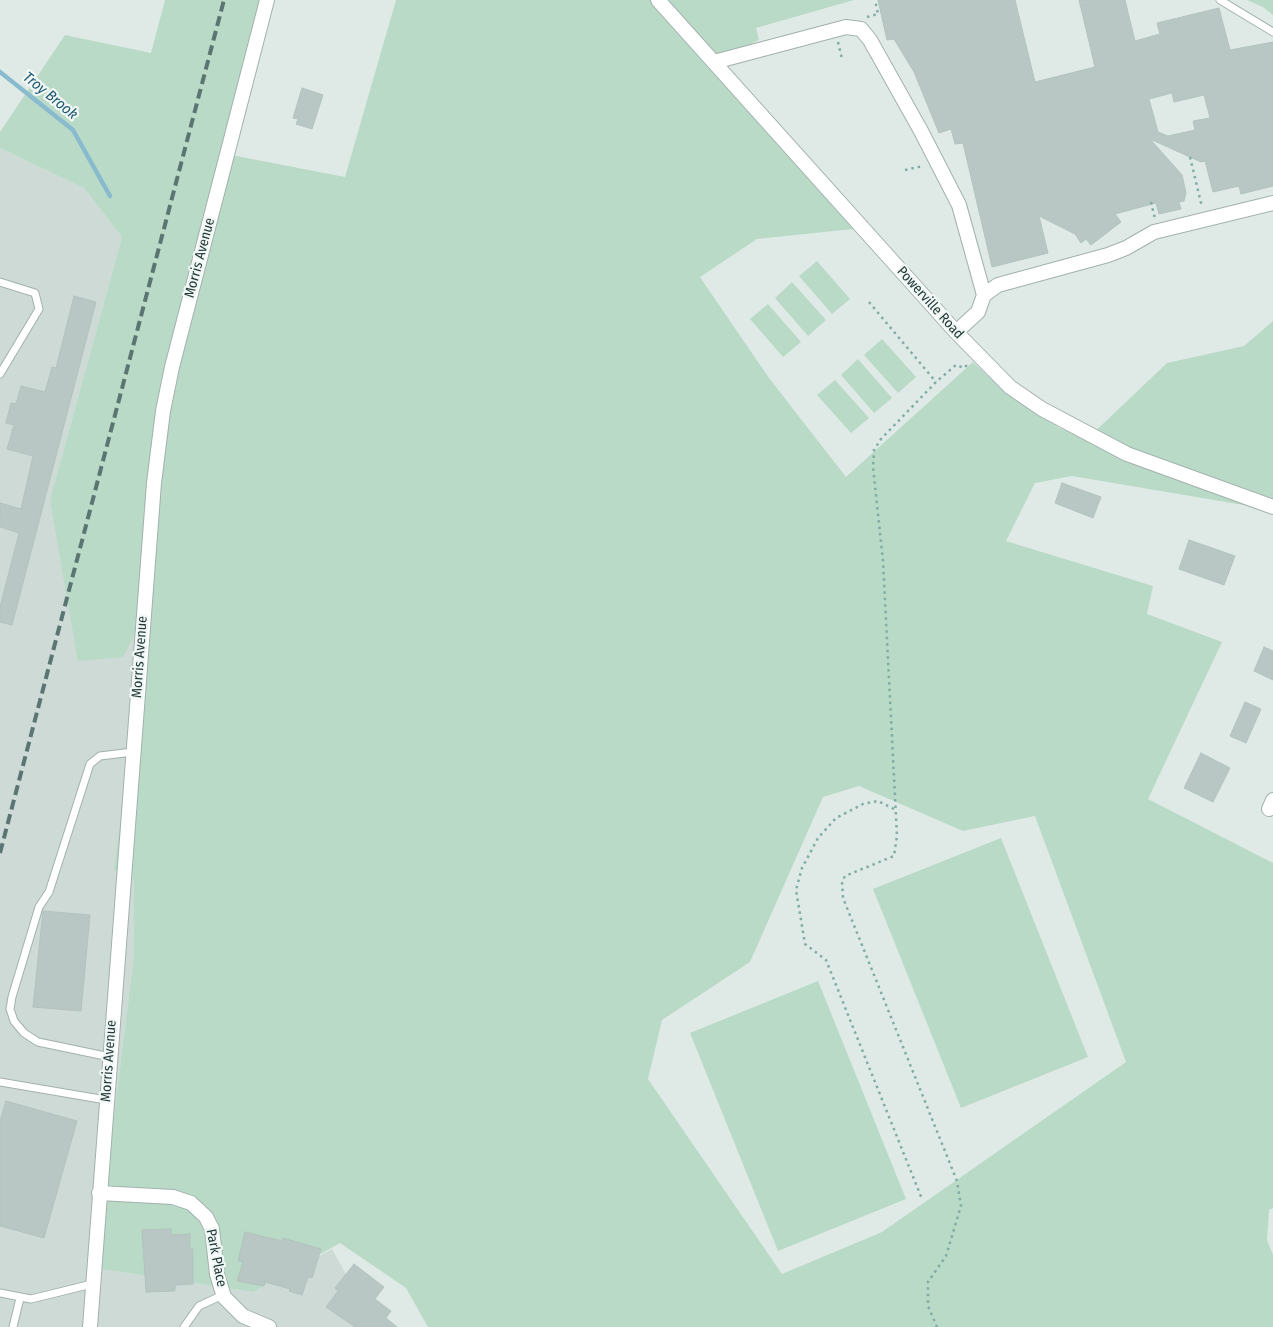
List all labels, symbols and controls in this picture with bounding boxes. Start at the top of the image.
water label: Troy Brook [19,68,81,124]
street label: Morris Avenue [181,216,219,300]
street label: Powerville Road [893,263,967,343]
street label: Morris Avenue [129,616,151,698]
street label: Morris Avenue [98,1020,120,1102]
street label: Park Place [202,1228,230,1288]

